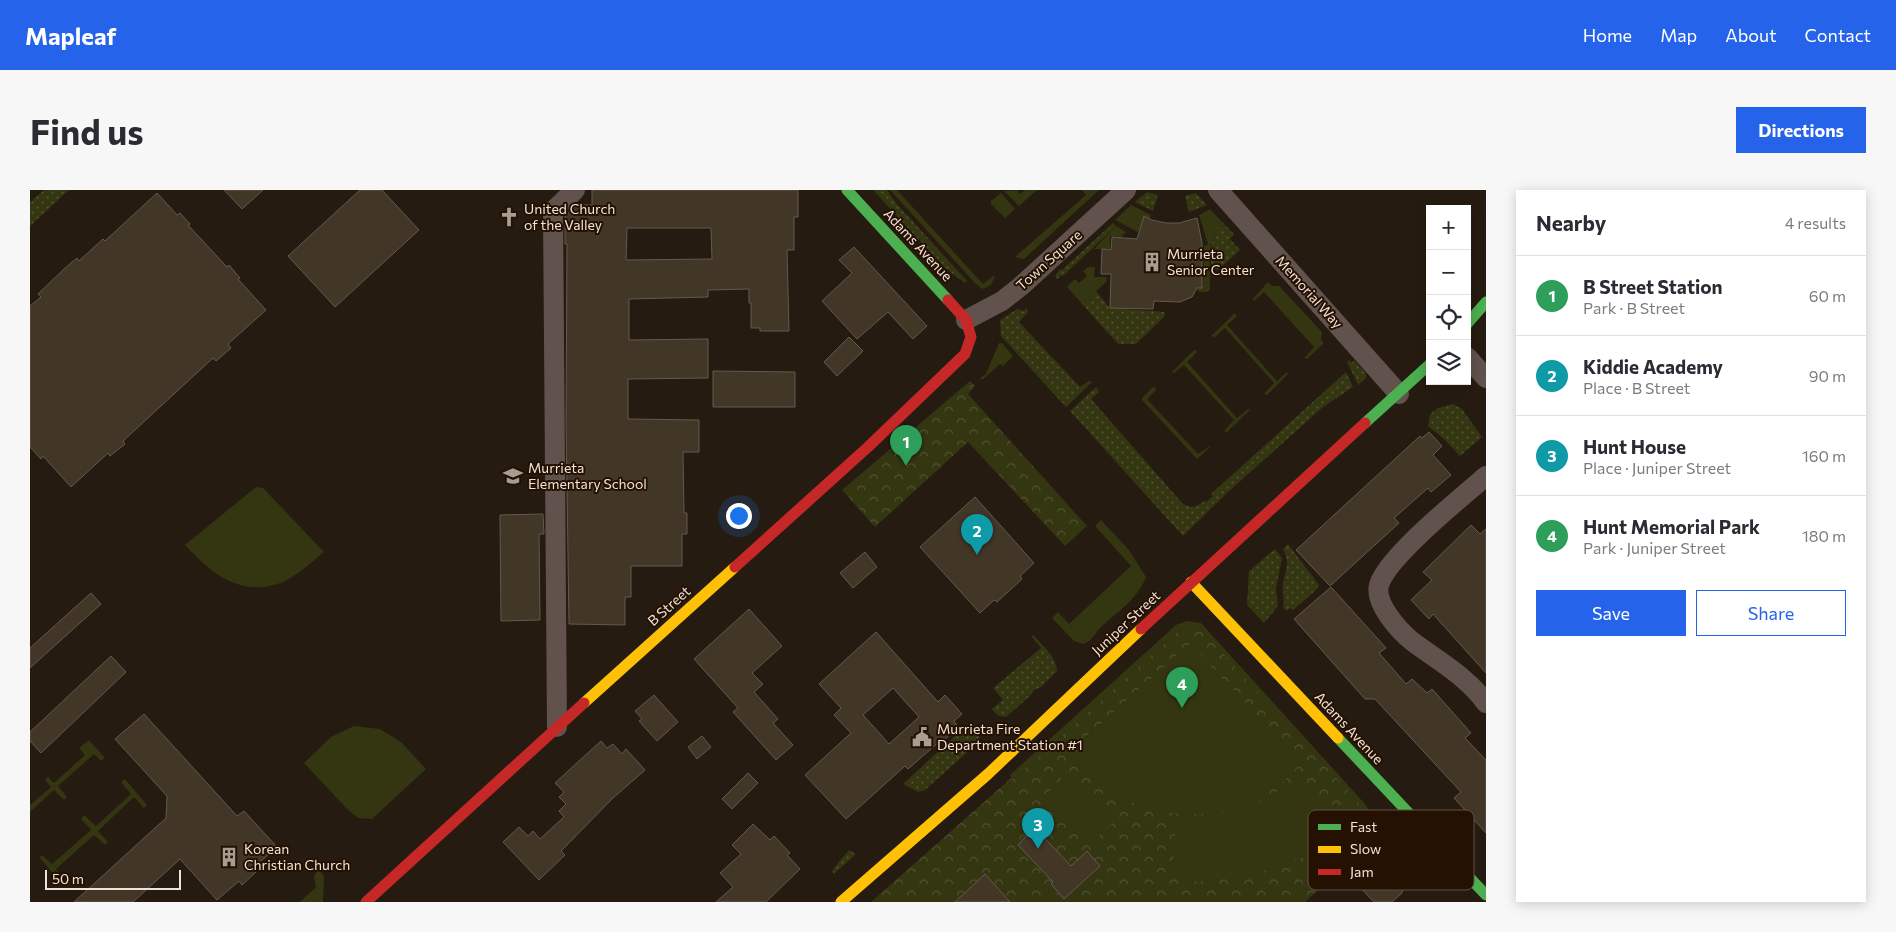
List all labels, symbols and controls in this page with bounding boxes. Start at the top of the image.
text: Mapleaf [25,21,116,50]
text: Home [1583,24,1632,46]
text: Map [1660,24,1697,46]
text: About [1725,24,1777,46]
text: Contact [1805,24,1871,46]
button: Directions [1736,107,1866,153]
text: Find us [30,109,144,152]
place label: United Church of the Valley [524,200,615,233]
street label: Adams Avenue [881,205,956,284]
map controls [1426,205,1471,385]
button: + [1426,205,1471,250]
church icon: United Church of the Valley [498,206,520,228]
text: Nearby [1536,210,1606,235]
text: 4 results [1785,213,1846,232]
street label: Town Square [1012,226,1085,293]
place label: Murrieta Senior Center [1167,245,1255,278]
button: − [1426,250,1471,295]
building icon: Murrieta Senior Center [1141,251,1163,273]
street label: Memorial Way [1272,252,1346,332]
text: B Street Station [1583,275,1723,298]
text: 1 [1548,286,1556,305]
text: 60 m [1809,286,1846,305]
button: locate [1426,295,1471,340]
text: Park · B Street [1583,298,1685,317]
button: layers [1426,340,1471,385]
text: Kiddie Academy [1583,355,1723,378]
text: 2 [1547,366,1557,385]
text: 90 m [1809,366,1846,385]
text: Place · B Street [1583,378,1690,397]
pin: 1 [890,425,922,466]
text: Hunt House [1583,435,1686,458]
text: 3 [1547,446,1557,465]
text: 160 m [1802,446,1846,465]
text: Place · Juniper Street [1583,458,1731,477]
place label: Murrieta Elementary School [528,459,647,492]
school or university icon: Murrieta Elementary School [502,465,524,487]
your location [726,503,752,529]
pin: 2 [961,514,993,555]
text: Hunt Memorial Park [1583,515,1760,538]
text: 4 [1547,526,1557,545]
text: 180 m [1802,526,1846,545]
text: Park · Juniper Street [1583,538,1726,557]
street label: B Street [644,582,694,629]
street label: Juniper Street [1088,587,1163,659]
button: Save [1536,590,1686,636]
button: Share [1696,590,1846,636]
pin: 4 [1166,667,1198,708]
street label: Adams Avenue [1312,688,1387,767]
place label: Murrieta Fire Department Station #1 [937,720,1083,753]
public building icon: Murrieta Fire Department Station #1 [911,726,933,748]
pin: 3 [1022,808,1054,849]
legend [1308,810,1474,890]
text: Fast [1350,818,1377,835]
place label: Korean Christian Church [244,840,350,873]
text: Slow [1350,840,1381,857]
building icon: Korean Christian Church [218,846,240,868]
text: Jam [1350,863,1374,880]
scale bar [45,867,181,890]
text: 50 m [52,870,84,887]

